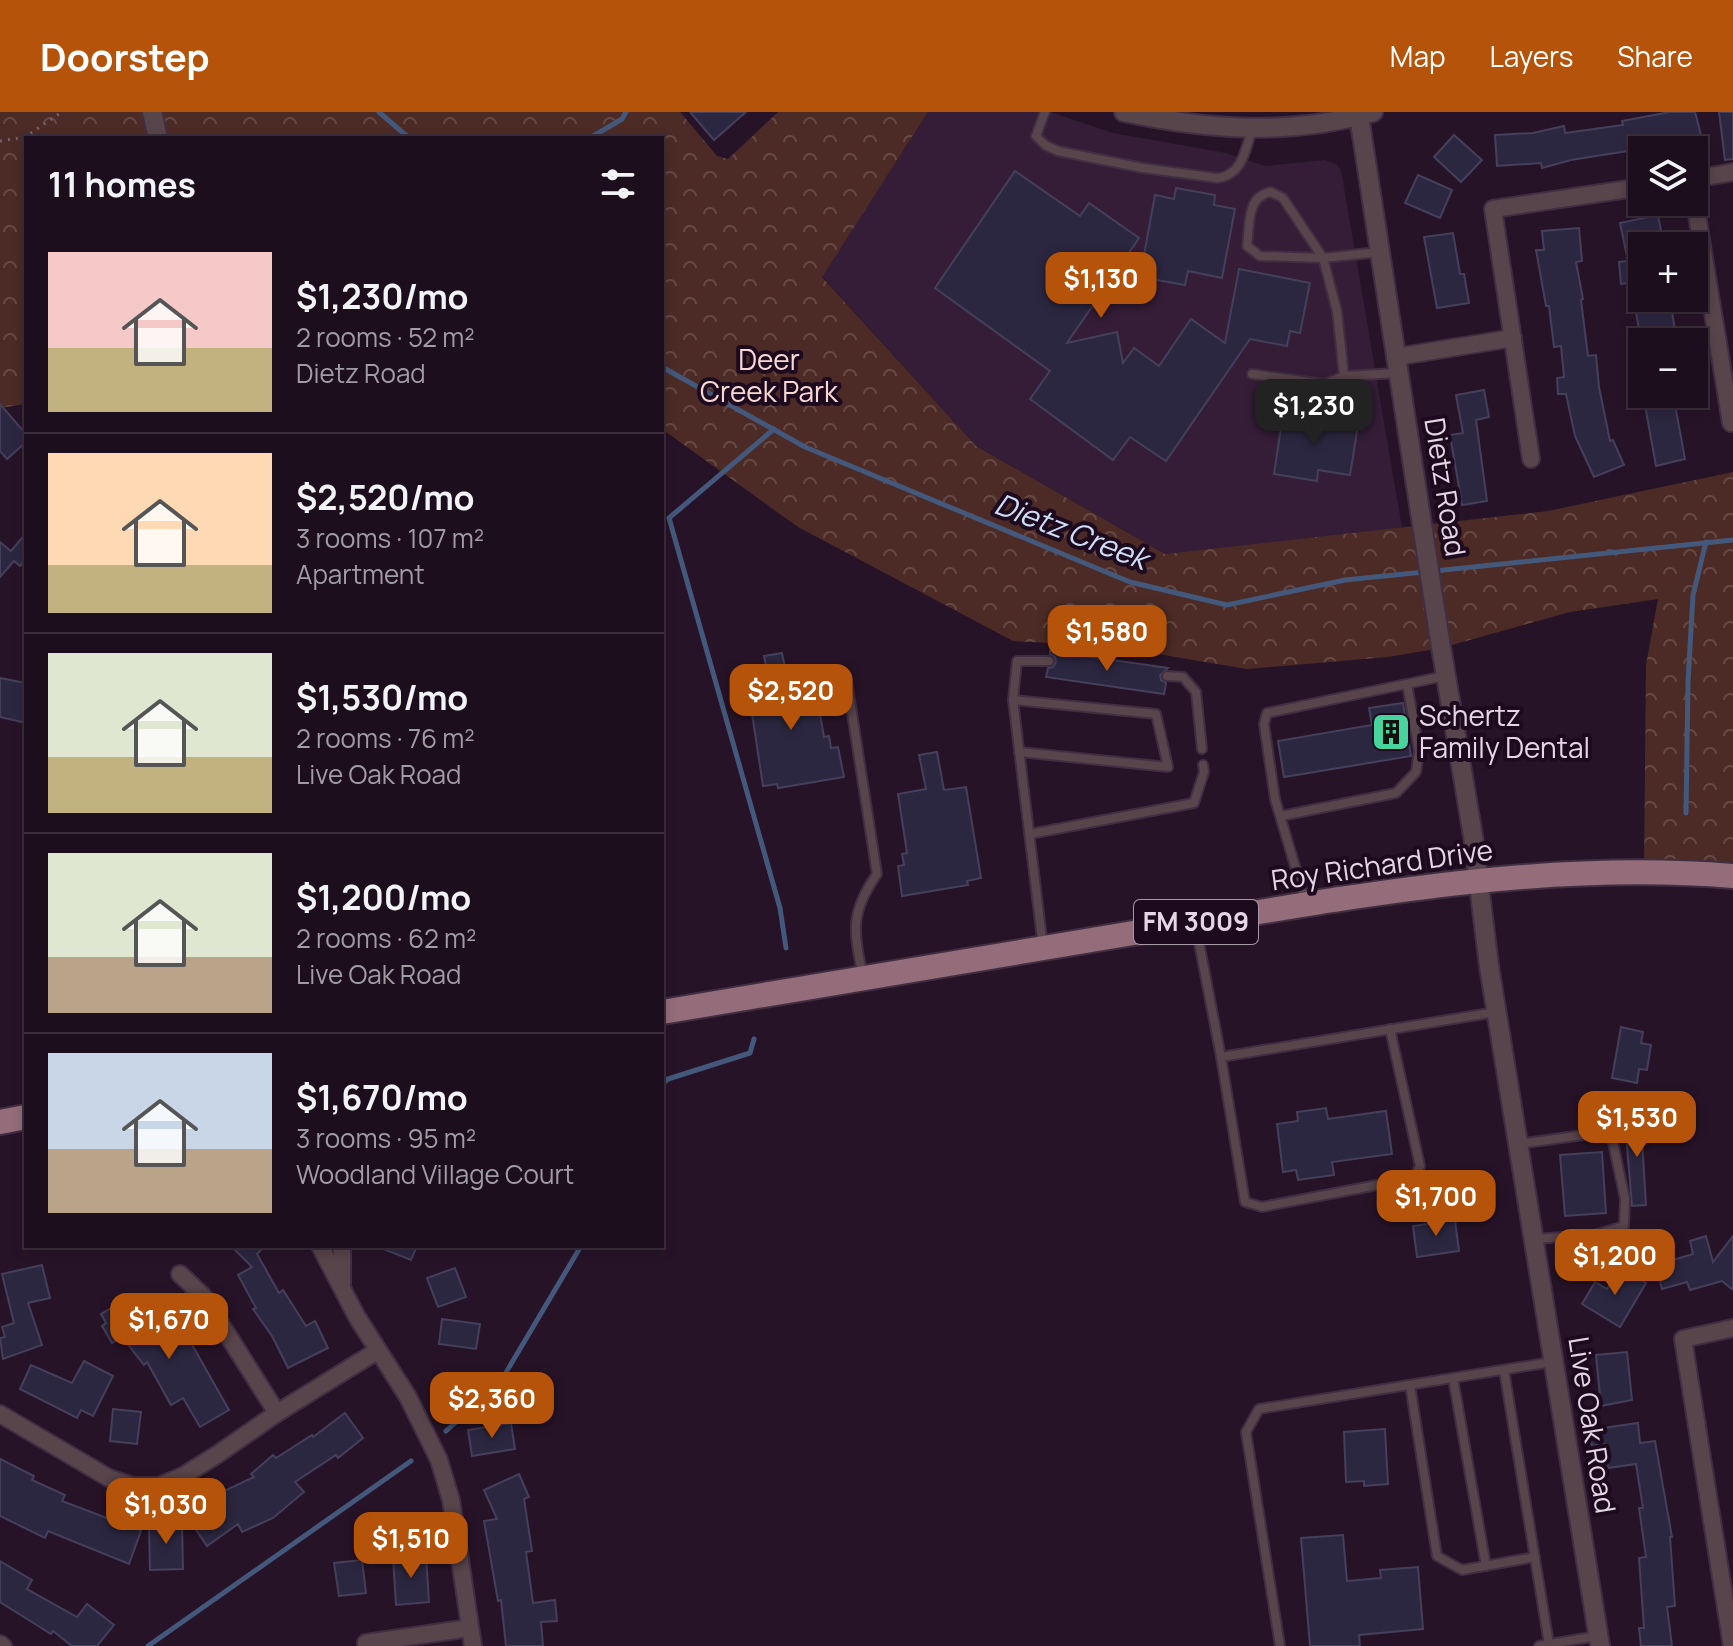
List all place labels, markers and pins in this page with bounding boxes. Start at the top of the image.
pin: $1,130 [1036,252,1166,320]
pin: $1,230 [1249,379,1379,447]
pin: $1,580 [1042,605,1172,673]
pin: $2,520 [726,664,856,732]
place label: Schertz Family Dental [1419,696,1590,766]
building icon: Schertz Family Dental [1370,711,1412,753]
pin: $1,530 [1572,1091,1702,1159]
pin: $1,700 [1371,1170,1501,1238]
pin: $1,200 [1550,1229,1680,1297]
pin: $1,670 [104,1293,234,1361]
pin: $2,360 [427,1372,557,1440]
pin: $1,030 [101,1478,231,1546]
pin: $1,510 [346,1512,476,1580]

